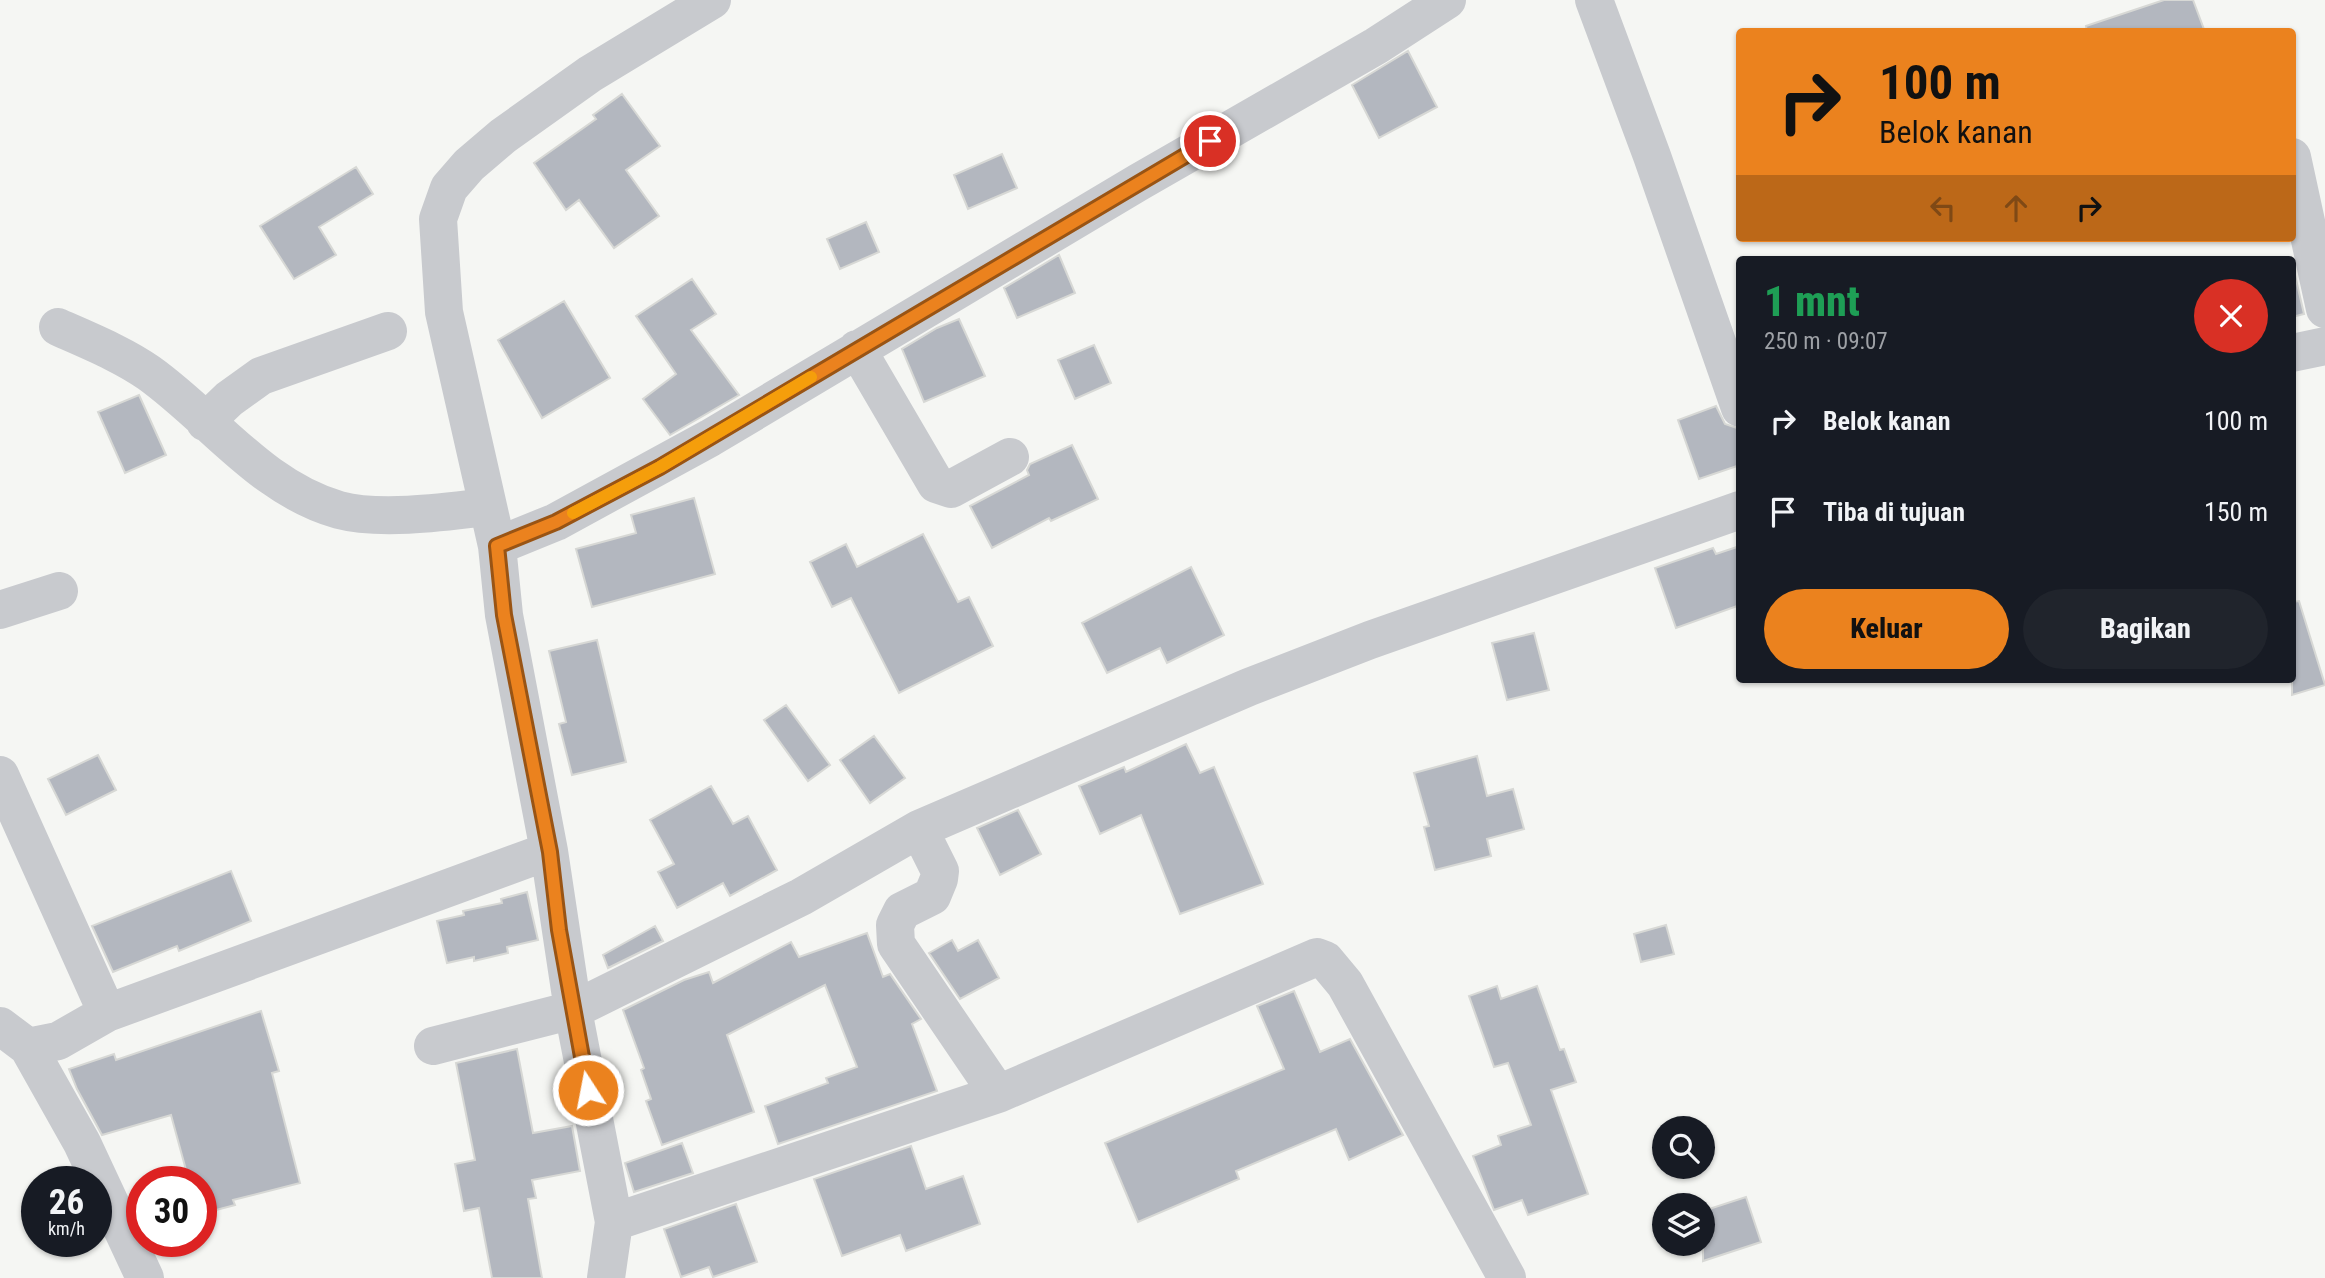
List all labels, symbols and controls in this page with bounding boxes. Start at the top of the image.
text: 100 m [1879,54,2001,111]
icon: right [1764,56,1855,147]
pin [1180,111,1240,171]
text: Belok kanan [1879,113,2033,151]
icon: arrive [1191,122,1229,160]
icon: left [1924,189,1962,227]
icon: ahead [1997,189,2035,227]
icon: right [2070,189,2108,227]
text: 1 mnt [1764,277,1860,326]
button: close [2194,279,2268,353]
text: 250 m · 09:07 [1764,328,1888,355]
icon: right [1764,402,1802,440]
text: Belok kanan [1823,406,1950,436]
text: 100 m [2204,406,2268,436]
icon: arrive [1764,493,1802,531]
text: Tiba di tujuan [1823,497,1965,527]
text: 150 m [2204,497,2268,527]
button: Keluar [1764,589,2009,669]
button: Bagikan [2023,589,2268,669]
position arrow [551,1053,625,1127]
map controls [1652,1116,1715,1256]
button: search [1652,1116,1715,1179]
speed limit sign: 30 [126,1166,217,1257]
text: 26 [49,1182,84,1223]
button: layers [1652,1193,1715,1256]
text: km/h [48,1218,85,1239]

